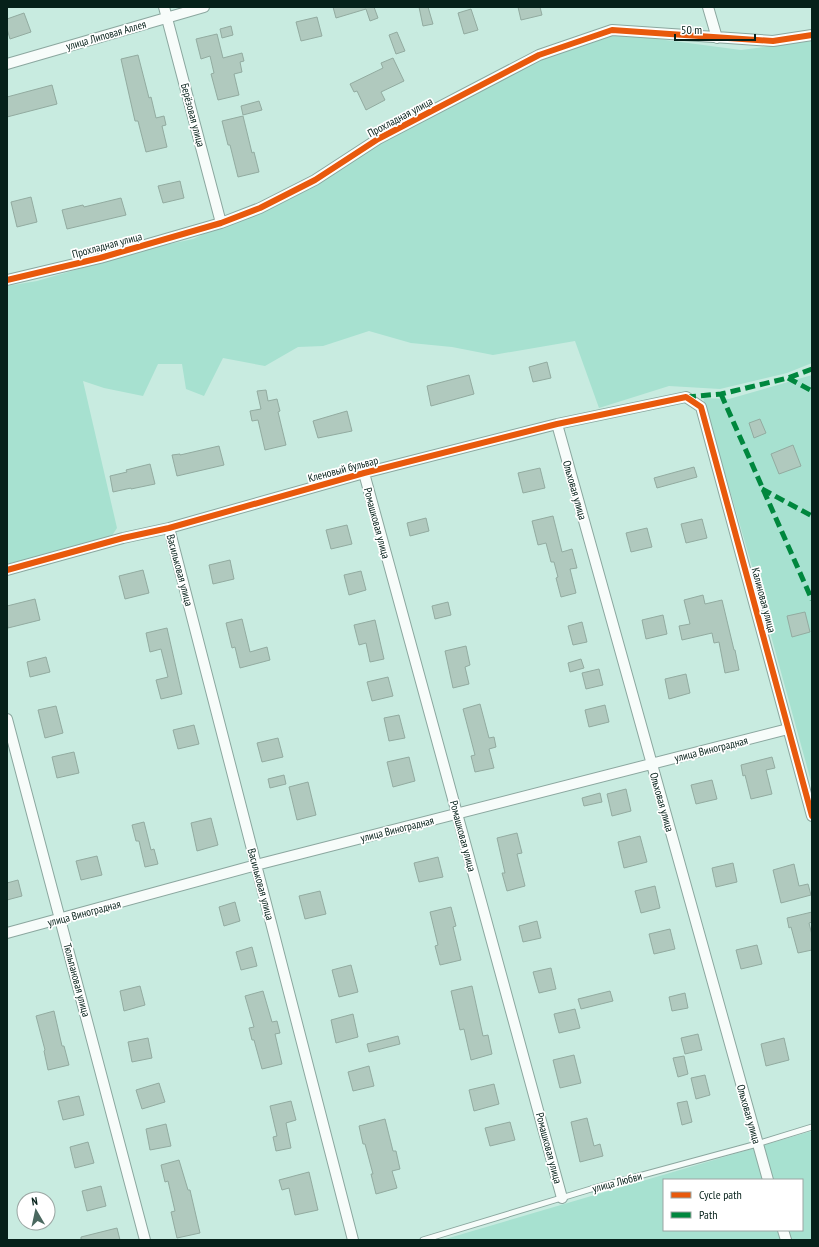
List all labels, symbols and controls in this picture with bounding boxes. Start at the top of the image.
scale bar [675,16,755,42]
street label: улица Липовая Аллея [64,17,148,53]
text: 50 m [681,22,702,37]
street label: Берёзовая улица [178,82,208,148]
street label: Прохладная улица [365,94,435,140]
street label: Прохладная улица [70,229,144,261]
street label: Кленовый бульвар [306,453,380,485]
street label: Ольховая улица [560,459,590,521]
street label: Ромашковая улица [361,486,393,560]
street label: Васильковая улица [164,533,196,607]
street label: Калиновая улица [749,566,779,634]
street label: улица Виноградная [673,733,749,765]
street label: Ольховая улица [647,771,677,833]
street label: Ромашковая улица [447,799,479,873]
street label: улица Виноградная [359,813,435,845]
street label: Васильковая улица [245,847,277,921]
street label: улица Виноградная [46,897,122,929]
street label: Тюльпановая улица [60,942,94,1018]
street label: Ольховая улица [734,1083,764,1145]
street label: Ромашковая улица [533,1111,565,1185]
street label: улица Любви [591,1169,644,1195]
legend [663,1179,803,1231]
text: Cycle path [699,1187,742,1202]
north arrow [16,1191,56,1231]
text: N [30,1194,39,1209]
text: Path [699,1207,717,1222]

